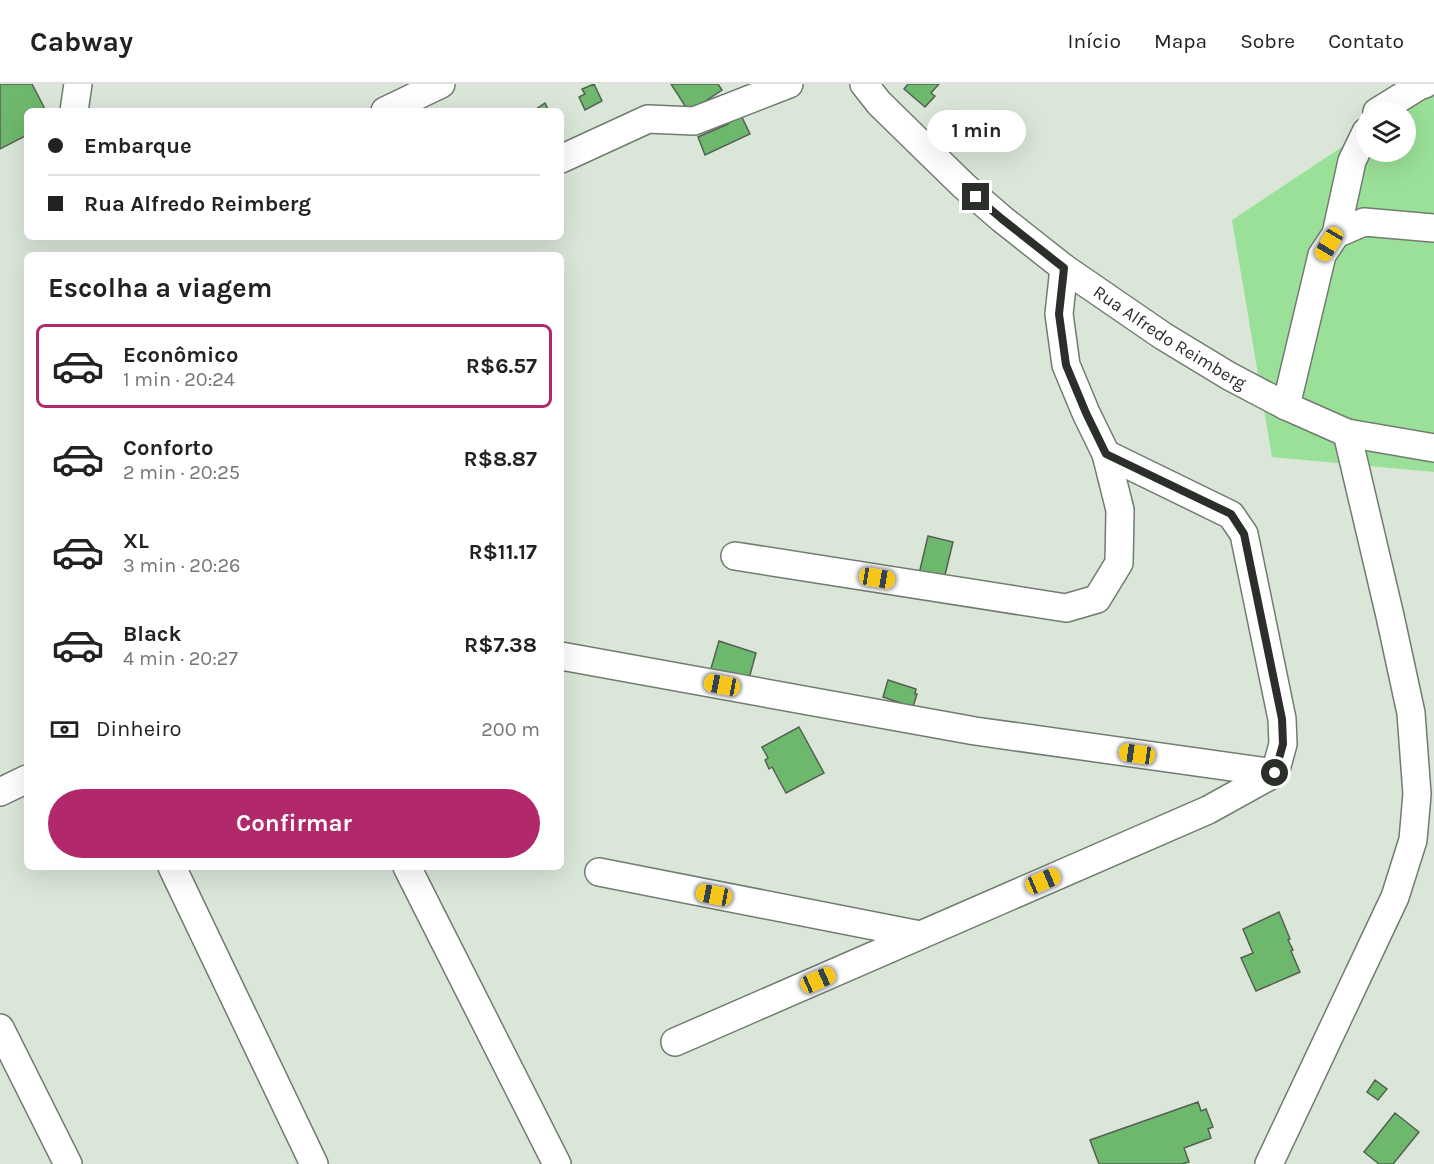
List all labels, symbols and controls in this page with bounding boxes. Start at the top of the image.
text: Cabway [30,25,133,58]
text: Início [1068,29,1121,53]
text: Mapa [1154,29,1207,53]
text: Sobre [1240,29,1295,53]
text: Contato [1328,29,1404,53]
map controls [1356,102,1416,162]
button: layers [1356,102,1416,162]
callout: 1 min [926,110,1026,152]
text: 1 min [951,119,1002,142]
text: Embarque [84,133,192,159]
route end [962,183,989,210]
text: Rua Alfredo Reimberg [84,191,311,217]
car [1312,224,1346,264]
text: Escolha a viagem [48,272,272,304]
street label: Rua Alfredo Reimberg [1089,280,1250,394]
icon: car [51,339,105,393]
text: Econômico [123,342,238,368]
text: R$6.57 [466,353,537,379]
text: 1 min · 20:24 [123,368,235,391]
icon: car [51,432,105,486]
text: Conforto [123,435,213,461]
text: R$8.87 [464,446,537,472]
text: 2 min · 20:25 [123,461,240,484]
icon: car [51,525,105,579]
text: XL [123,528,149,554]
text: R$11.17 [468,539,537,565]
text: 3 min · 20:26 [123,554,240,577]
car [858,566,896,590]
icon: car [51,618,105,672]
text: Black [123,621,182,647]
text: R$7.38 [464,632,537,658]
text: 4 min · 20:27 [123,647,238,670]
car [703,673,741,697]
icon: cash [48,713,81,746]
text: Dinheiro [96,716,181,742]
text: 200 m [481,718,540,741]
car [1118,743,1156,765]
route start [1261,759,1288,786]
button: Confirmar [48,789,540,858]
car [1023,866,1063,896]
car [695,883,733,907]
car [798,964,838,996]

